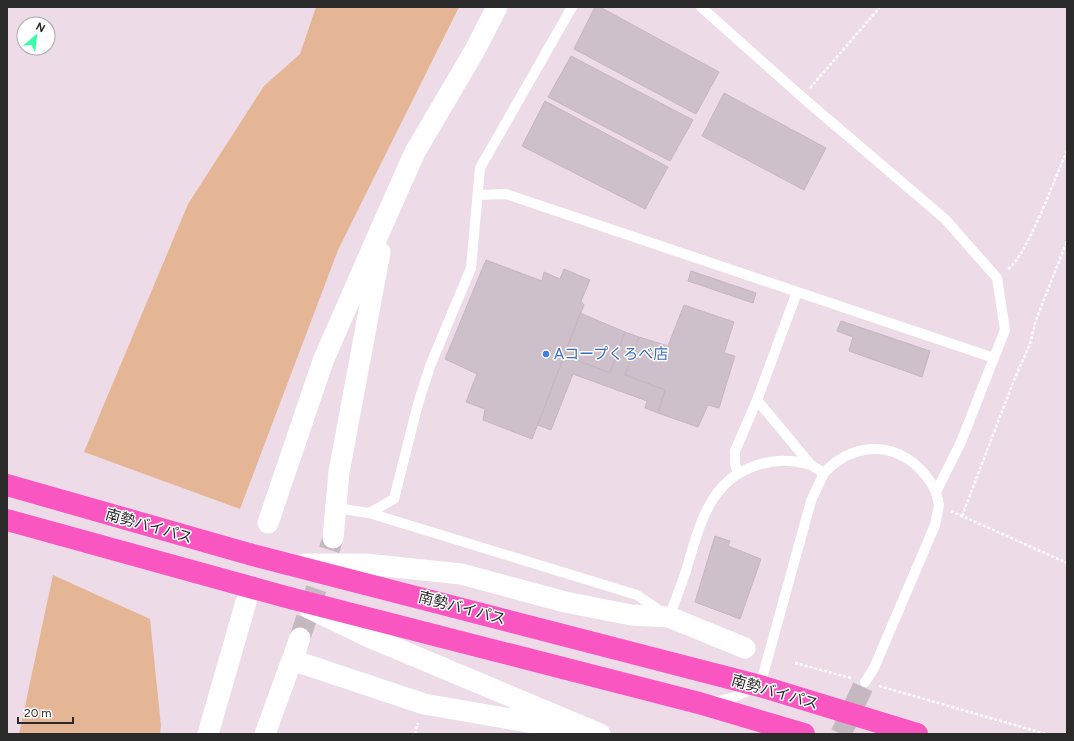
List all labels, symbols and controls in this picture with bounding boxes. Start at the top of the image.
north arrow [16,16,56,56]
text: N [34,20,47,35]
place label: Aコープくろべ店 [554,345,668,363]
marker: Aコープくろべ店 [541,349,551,359]
street label: 南勢バイパス [103,505,195,547]
street label: 南勢バイパス [416,588,508,628]
street label: 南勢バイパス [729,671,821,713]
scale bar [18,699,73,725]
text: 20 m [24,706,52,720]

